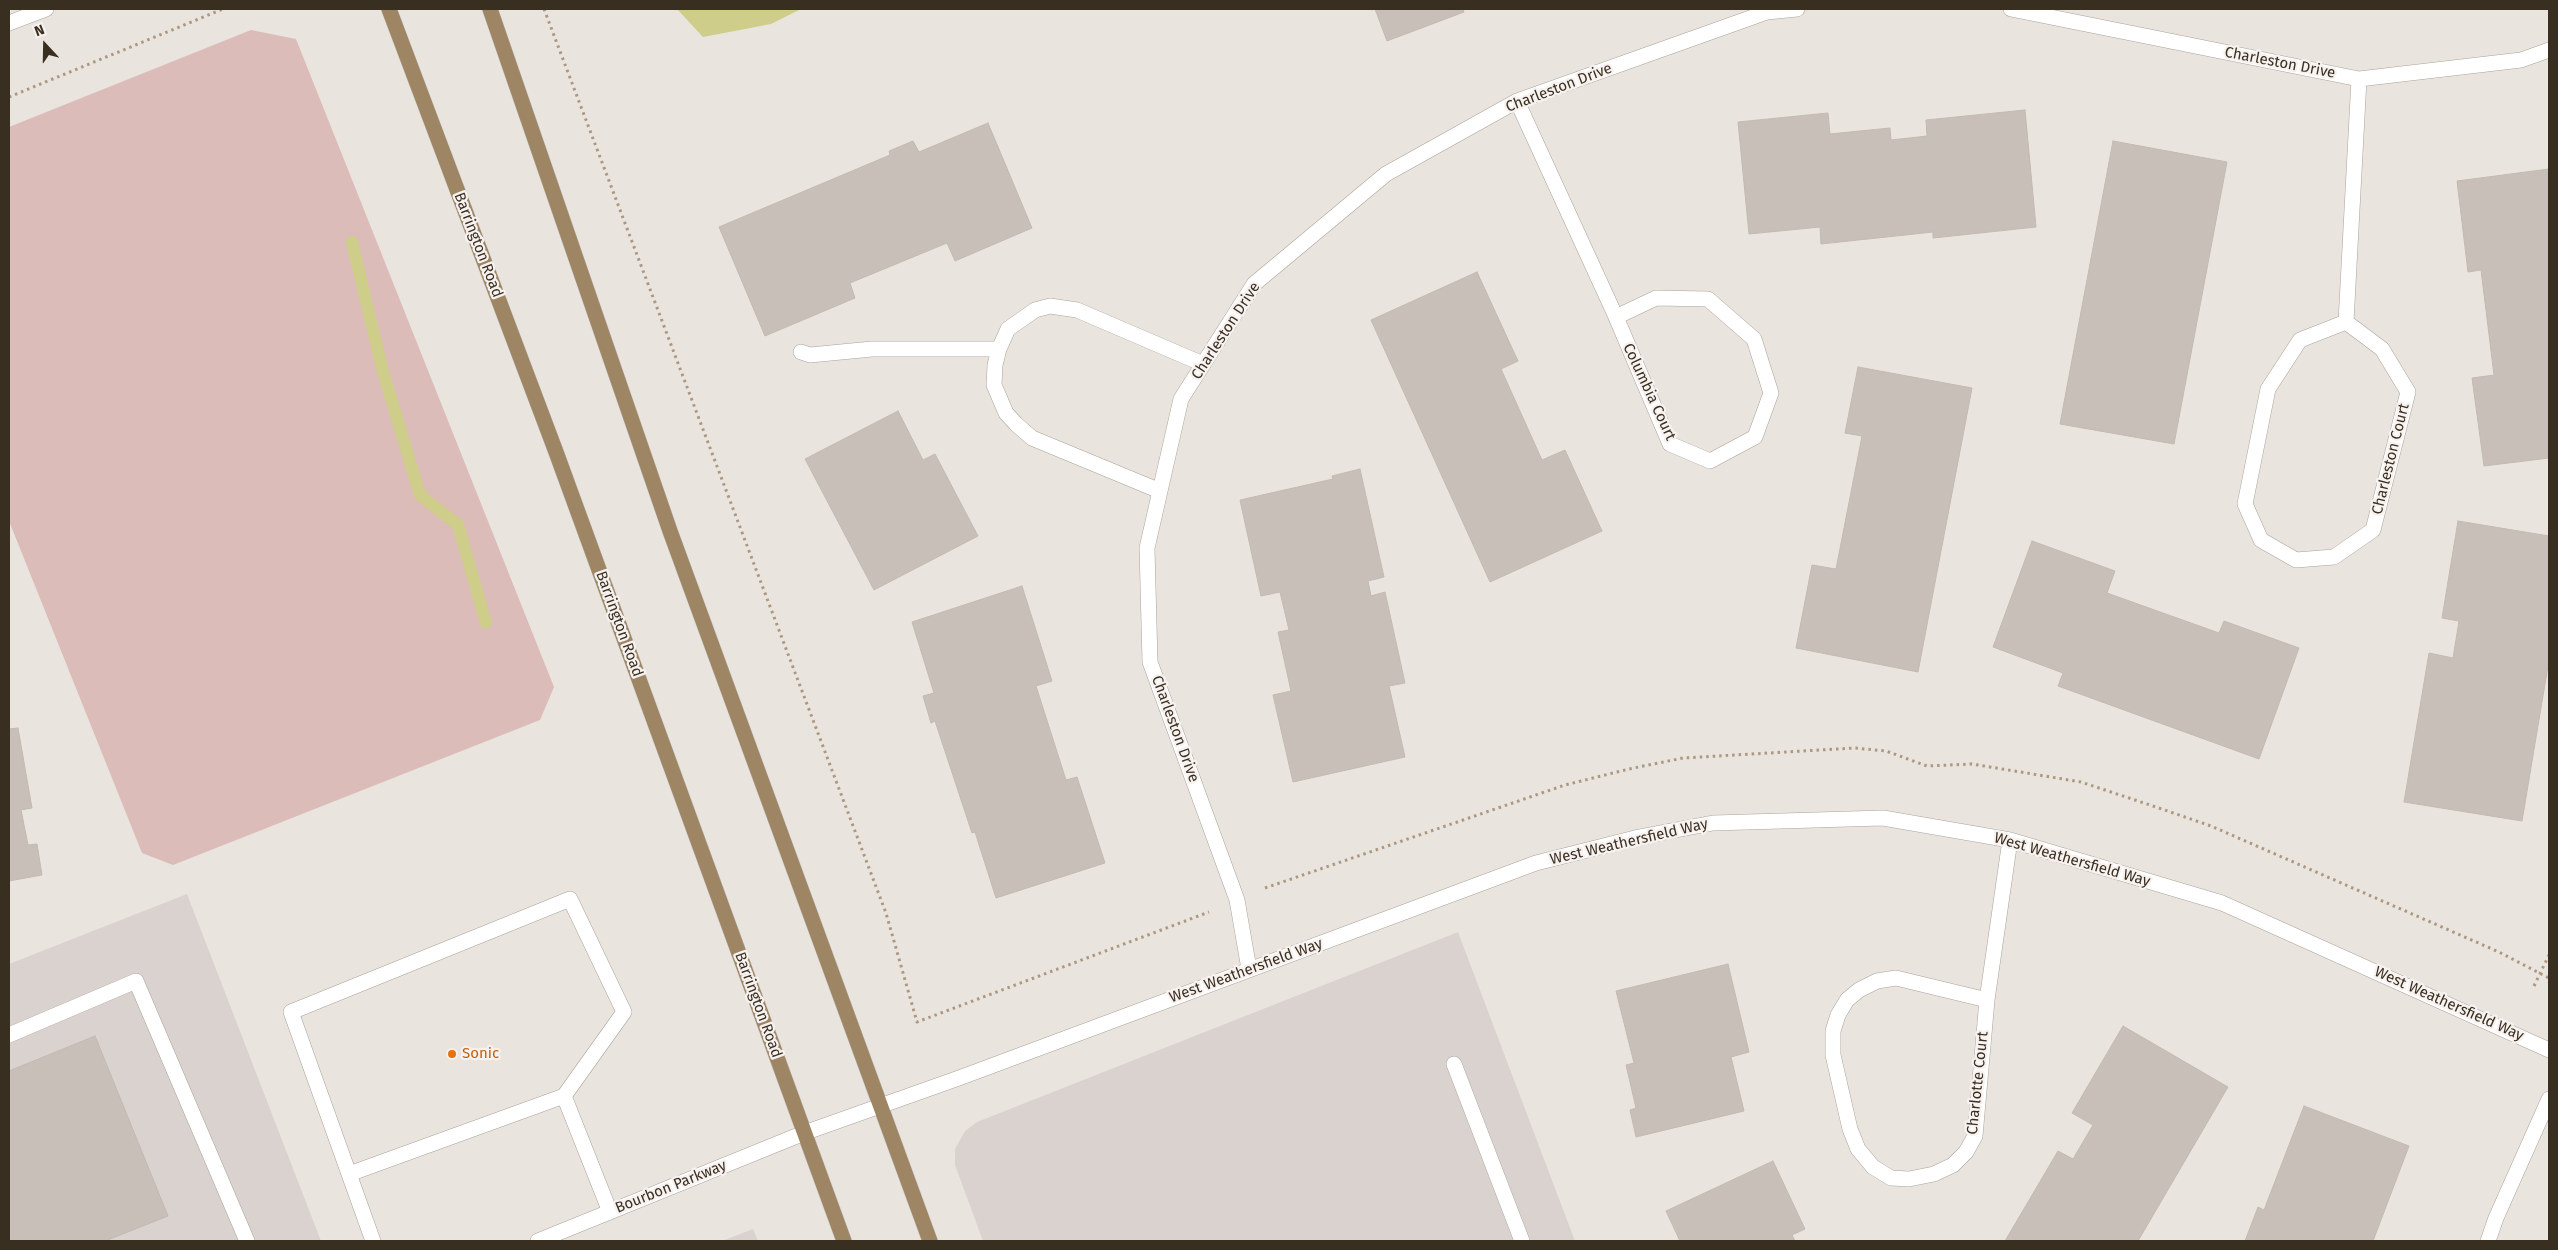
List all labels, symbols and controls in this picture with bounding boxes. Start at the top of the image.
north arrow [20,20,70,70]
text: N [32,21,47,40]
street label: Charleston Drive [2223,43,2337,83]
street label: Charleston Drive [1503,59,1615,117]
street label: Barrington Road [450,190,506,300]
street label: Charleston Drive [1188,279,1264,383]
street label: Columbia Court [1619,341,1679,443]
street label: Charleston Court [2368,402,2414,516]
street label: Barrington Road [592,569,646,679]
street label: Charleston Drive [1147,673,1203,785]
street label: West Weathersfield Way [1548,815,1710,869]
street label: West Weathersfield Way [1992,829,2152,891]
street label: West Weathersfield Way [1167,935,1325,1007]
street label: Barrington Road [731,950,785,1060]
street label: West Weathersfield Way [2372,963,2526,1045]
street label: Charlotte Court [1964,1031,1992,1135]
place label: Sonic [462,1045,499,1063]
marker: Sonic [446,1048,458,1060]
street label: Bourbon Parkway [613,1157,729,1217]

